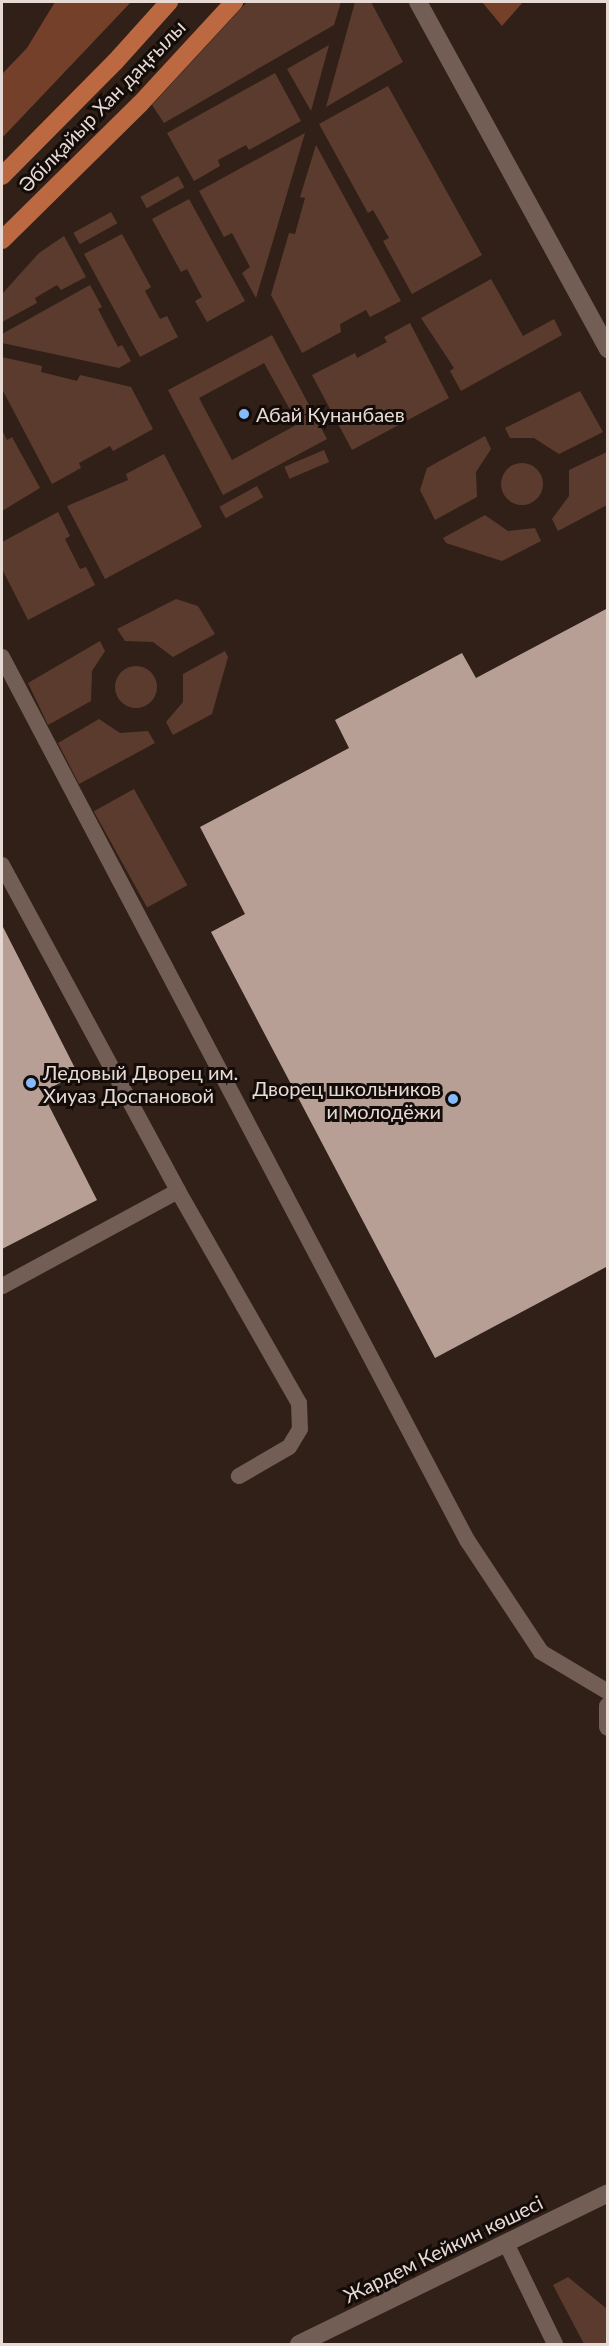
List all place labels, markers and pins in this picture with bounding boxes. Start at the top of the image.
place label: Абай Кунанбаев [256,402,405,426]
marker: Абай Кунанбаев [237,407,251,421]
place label: Ледовый Дворец им. Хиуаз Доспановой [43,1060,238,1107]
marker: Ледовый Дворец им. Хиуаз Доспановой [24,1076,38,1090]
place label: Дворец школьников и молодёжи [253,1076,441,1123]
marker: Дворец школьников и молодёжи [446,1092,460,1106]

